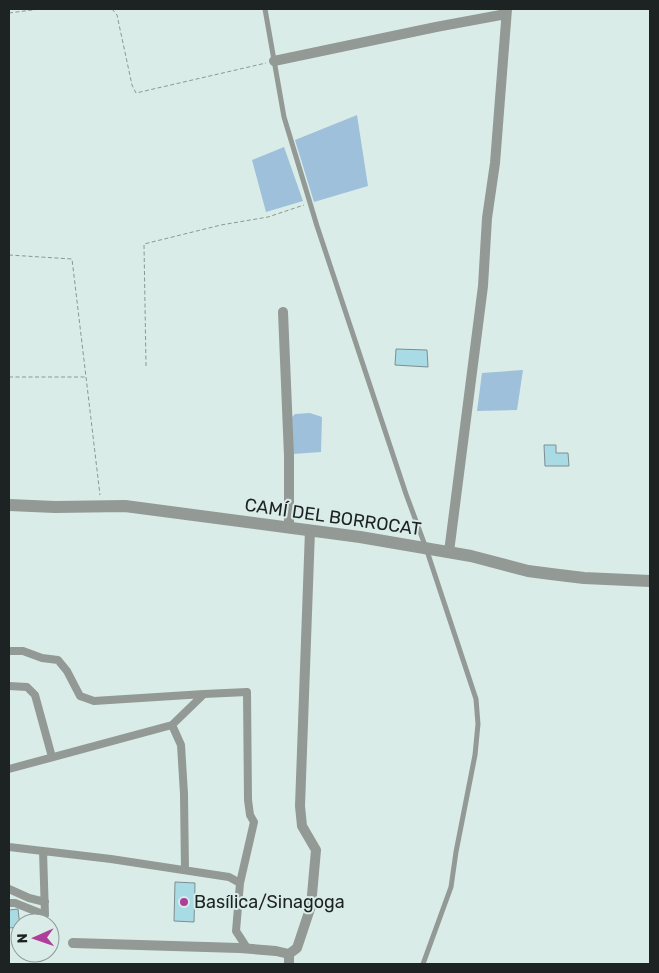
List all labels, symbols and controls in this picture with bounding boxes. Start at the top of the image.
street label: CAMÍ DEL BORROCAT [243,494,423,540]
place label: Basílica/Sinagoga [194,891,345,913]
marker: Basílica/Sinagoga [178,896,190,908]
north arrow [10,913,60,963]
text: N [14,933,31,944]

